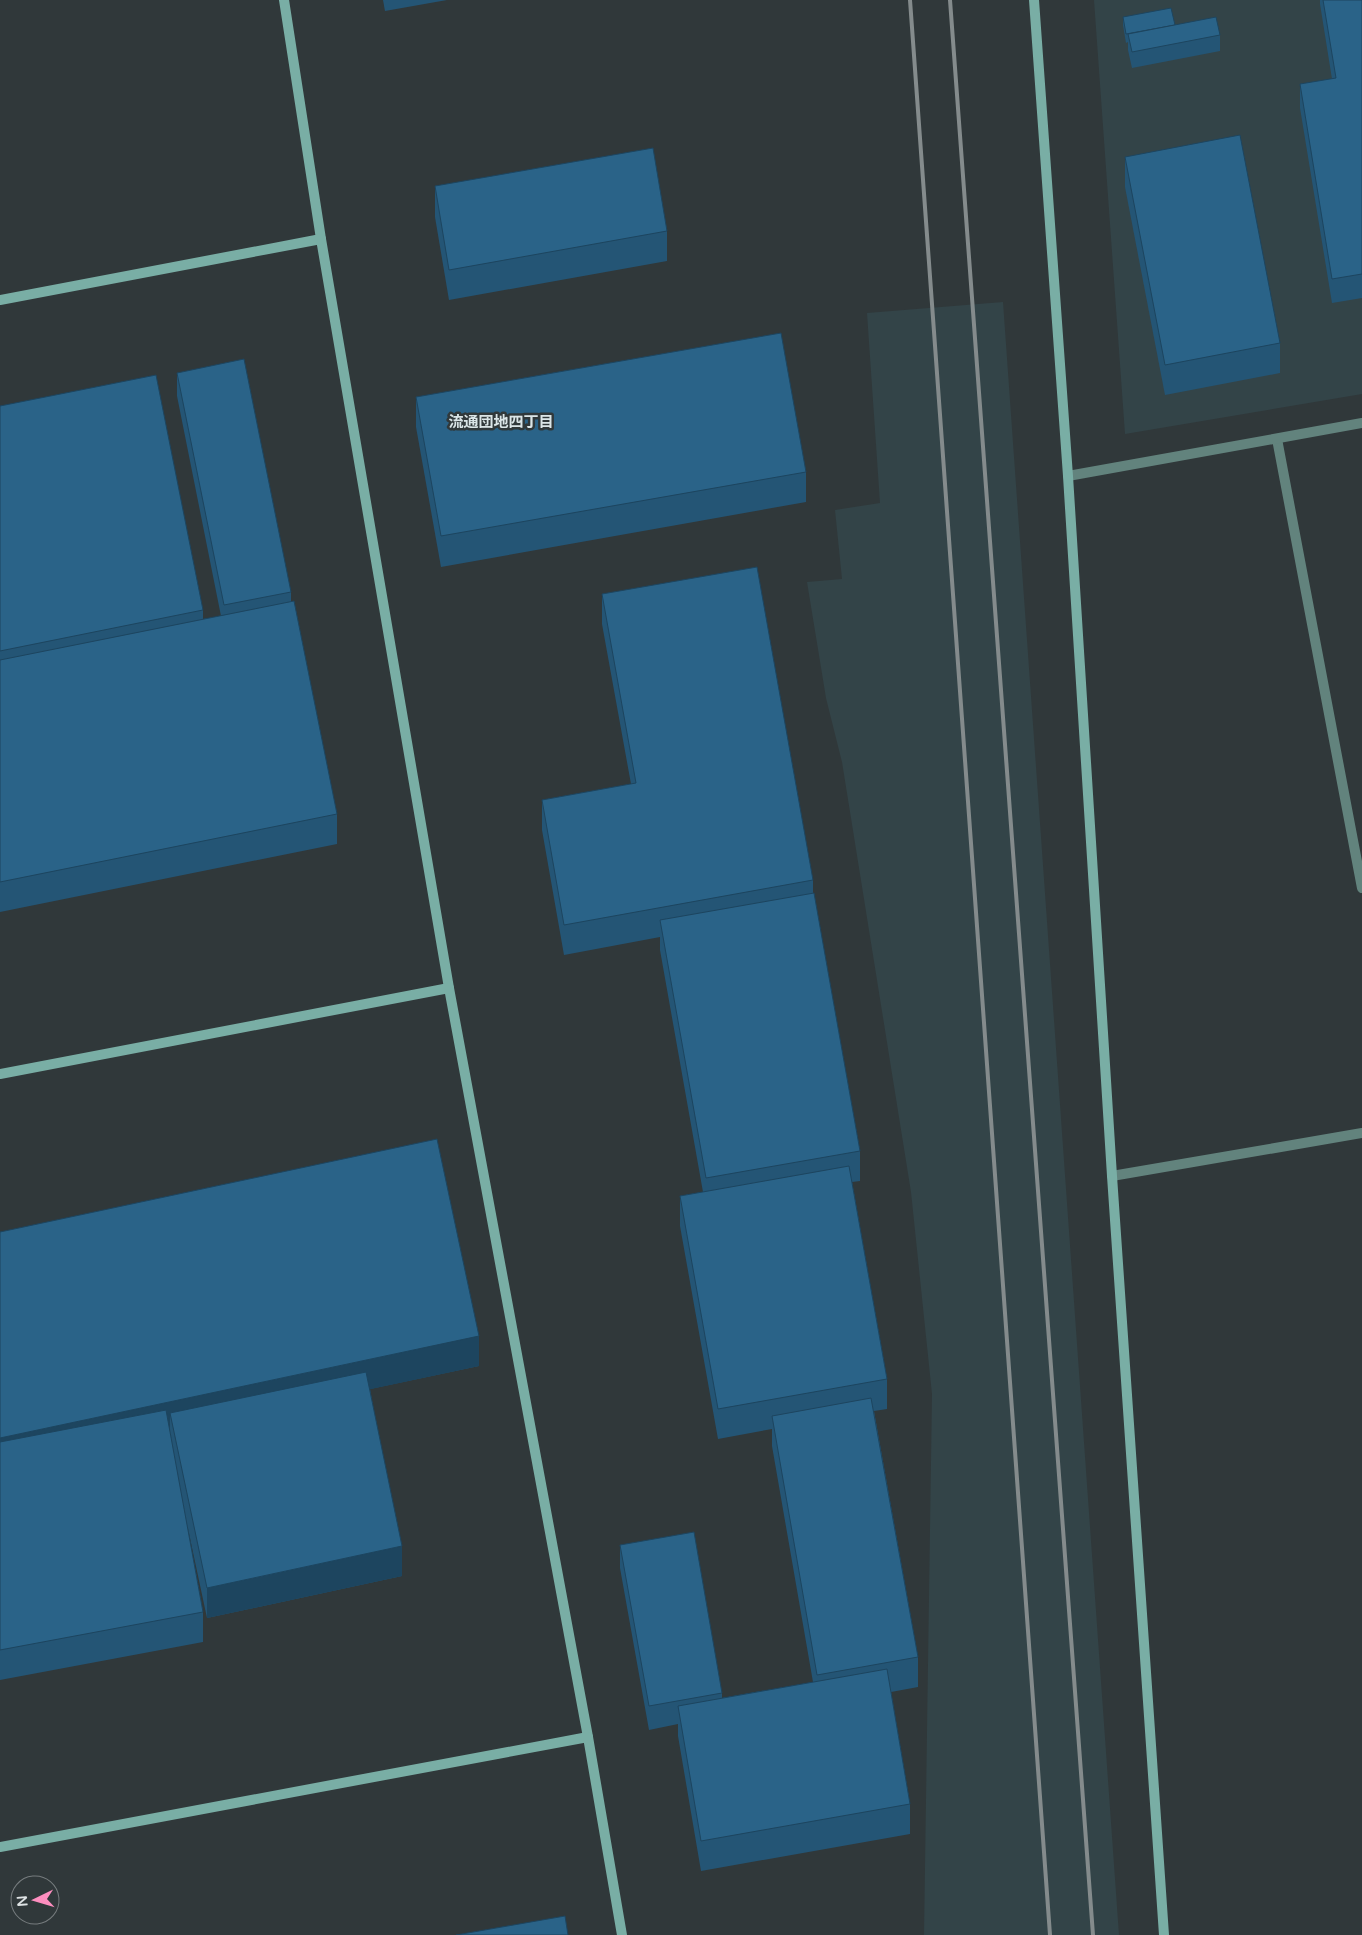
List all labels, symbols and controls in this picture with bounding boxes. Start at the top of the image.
district label: 流通団地四丁目 [448,413,554,431]
north arrow [10,1875,60,1925]
text: N [14,1895,32,1907]

